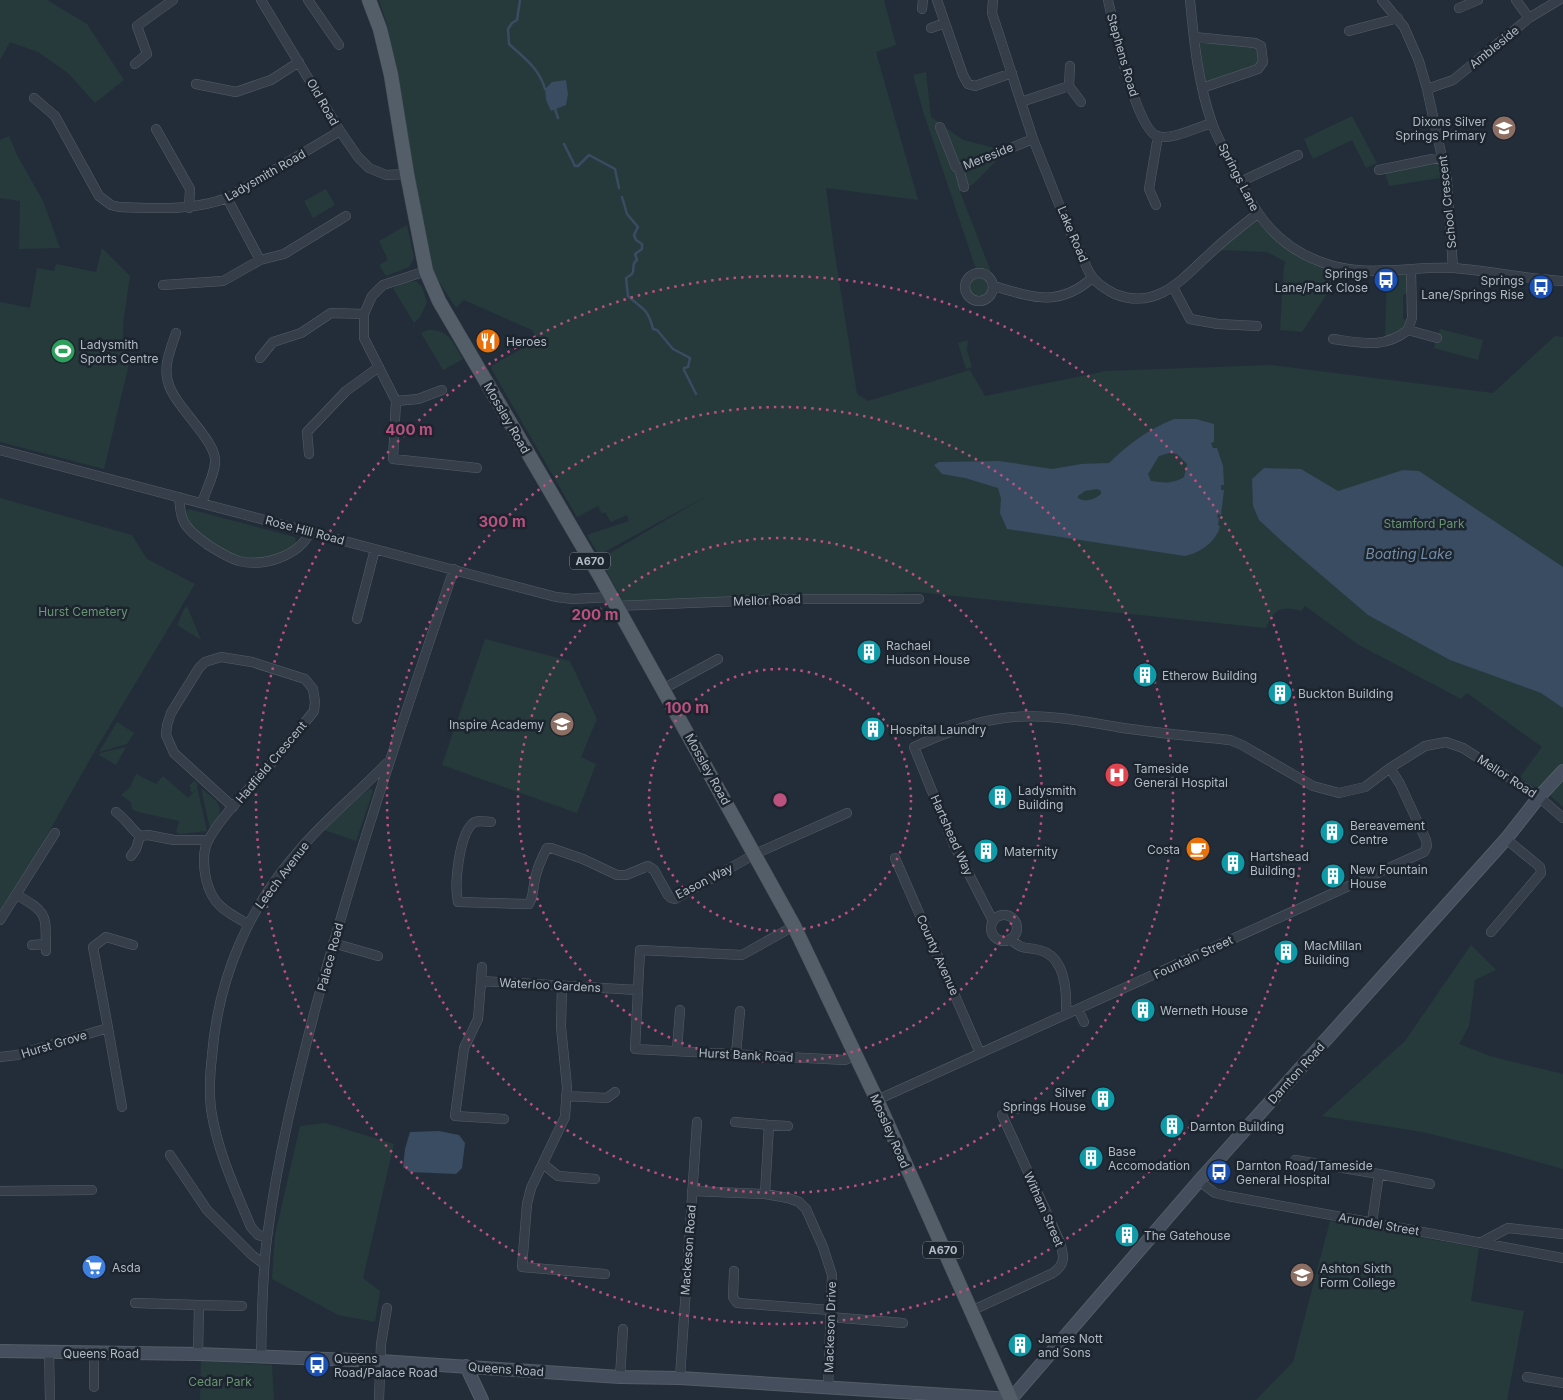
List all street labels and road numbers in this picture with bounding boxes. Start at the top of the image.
street label: Stephens Road [1104,12,1142,98]
street label: Ambleside [1466,22,1522,72]
street label: Old Road [304,76,342,128]
street label: Mereside [961,139,1015,173]
street label: Springs Lane [1215,140,1263,214]
street label: Ladysmith Road [222,146,308,204]
street label: School Crescent [1435,155,1459,249]
street label: Lake Road [1055,204,1091,264]
street label: Mossley Road [481,380,533,456]
street label: Rose Hill Road [264,512,346,548]
road number: A670 [570,552,610,570]
street label: Mellor Road [733,591,801,609]
street label: Hadfield Crescent [232,718,310,806]
street label: Mossley Road [682,731,734,807]
street label: Mellor Road [1475,751,1539,801]
street label: Hartshead Way [928,792,977,878]
street label: Leech Avenue [252,838,312,912]
street label: Eason Way [673,860,735,902]
street label: County Avenue [914,912,962,998]
street label: Palace Road [314,921,346,993]
street label: Fountain Street [1151,932,1235,982]
street label: Waterloo Gardens [499,975,601,995]
street label: Hurst Grove [19,1027,89,1061]
street label: Darnton Road [1264,1039,1328,1107]
street label: Hurst Bank Road [698,1045,794,1065]
street label: Mossley Road [867,1092,913,1170]
street label: Witham Street [1021,1169,1067,1249]
street label: Mackeson Road [677,1204,699,1296]
street label: Arundel Street [1338,1210,1420,1238]
road number: A670 [923,1242,963,1258]
street label: Mackeson Drive [821,1281,839,1373]
street label: Queens Road [63,1346,139,1361]
street label: Queens Road [468,1359,544,1379]

